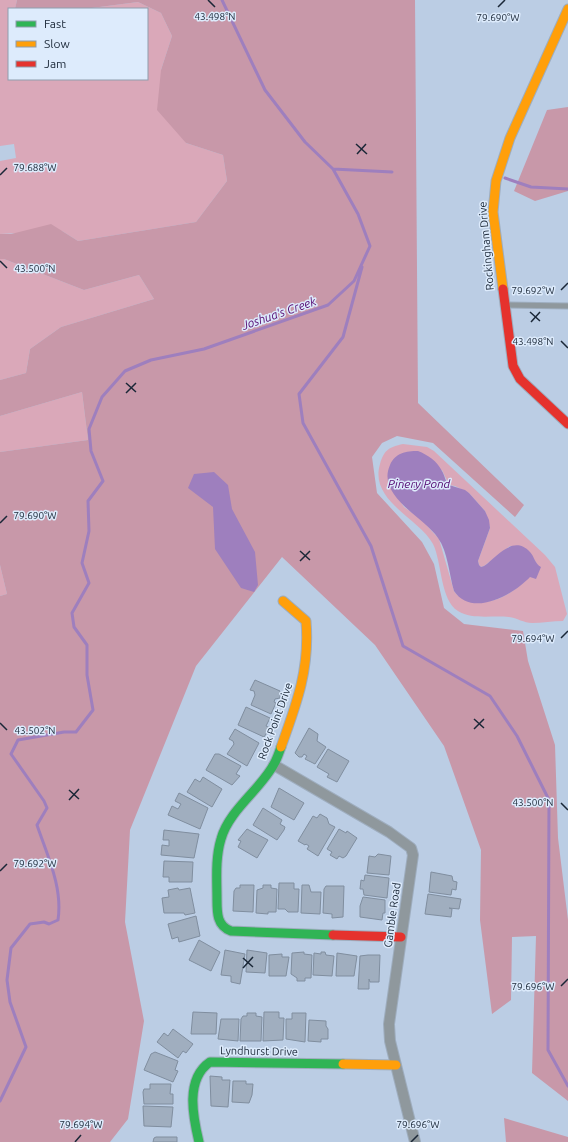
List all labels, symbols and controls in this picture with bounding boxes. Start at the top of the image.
legend [8,8,148,80]
text: 43.498°N [194,11,236,22]
text: 79.690°W [476,12,520,23]
text: Fast [44,17,66,30]
text: Slow [44,37,70,50]
text: Jam [44,57,66,70]
text: 79.688°W [13,162,57,173]
street label: Rockingham Drive [476,201,496,291]
text: 43.500°N [14,263,56,274]
text: 79.692°W [511,285,555,296]
water label: Joshua's Creek [239,294,319,332]
text: 43.498°N [512,336,554,347]
water label: Pinery Pond [388,477,451,490]
text: 79.690°W [13,510,57,521]
text: 79.694°W [511,633,555,644]
street label: Rock Point Drive [255,681,295,761]
text: 43.502°N [14,725,56,736]
text: 43.500°N [512,797,554,808]
text: 79.692°W [13,858,57,869]
street label: Gamble Road [381,882,403,948]
text: 79.696°W [511,981,555,992]
street label: Lyndhurst Drive [220,1044,298,1058]
text: 79.694°W [59,1119,103,1130]
text: 79.696°W [396,1119,440,1130]

